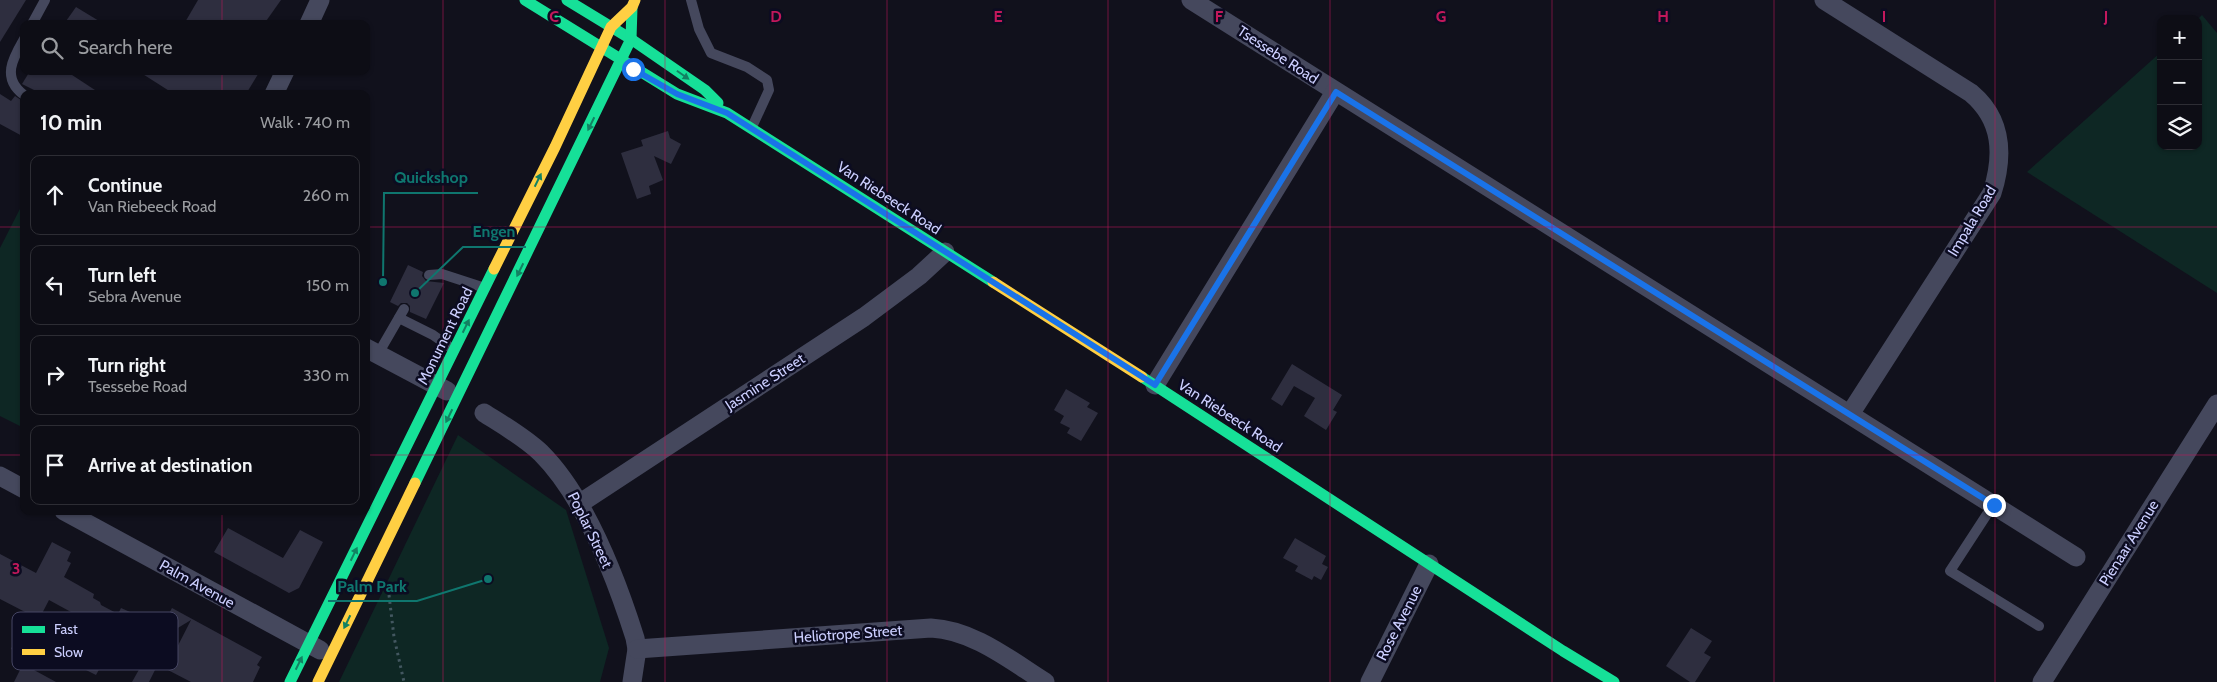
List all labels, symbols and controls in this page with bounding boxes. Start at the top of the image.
text: C [549,7,559,26]
text: D [770,7,782,26]
text: E [993,7,1003,26]
text: F [1215,7,1224,26]
text: G [1436,7,1446,26]
text: H [1657,7,1669,26]
text: I [1882,7,1886,26]
text: J [2103,7,2108,26]
map controls [2157,15,2202,150]
button: + [2157,15,2202,60]
search box [20,20,370,75]
street label: Tsessebe Road [1234,22,1322,88]
icon: search [38,34,66,62]
text: Search here [78,36,172,59]
route start [622,58,645,81]
button: − [2157,60,2202,105]
one-way arrow [676,70,689,79]
button: layers [2157,105,2202,150]
text: 10 min [40,110,102,135]
text: Walk · 740 m [260,113,350,132]
one-way arrow [586,117,594,131]
street label: Van Riebeeck Road [834,158,944,238]
callout: Quickshop [384,162,478,193]
text: Quickshop [394,168,468,187]
one-way arrow [534,173,542,188]
text: Continue [88,174,162,197]
icon: ahead [41,181,69,209]
street label: Impala Road [1944,182,2000,260]
text: 260 m [303,186,349,205]
text: Van Riebeeck Road [88,197,216,216]
callout: Engen [463,216,526,247]
text: Engen [473,222,515,241]
one-way arrow [516,263,524,277]
text: Turn left [88,264,156,287]
icon: left [41,271,69,299]
text: 150 m [306,276,349,295]
street label: Monument Road [414,284,476,388]
text: Sebra Avenue [88,287,181,306]
one-way arrow [462,319,470,333]
street label: Jasmine Street [721,350,808,415]
text: Turn right [88,354,166,377]
icon: right [41,361,69,389]
text: 330 m [303,366,349,385]
street label: Van Riebeeck Road [1175,376,1285,456]
text: Tsessebe Road [88,377,187,396]
one-way arrow [444,409,452,423]
icon: arrive [41,451,69,479]
text: Arrive at destination [88,454,252,477]
street label: Poplar Street [564,489,616,571]
route end [1983,494,2006,517]
street label: Pienaar Avenue [2095,496,2163,589]
one-way arrow [350,547,358,561]
street label: Palm Avenue [156,556,238,612]
text: 3 [12,559,20,578]
callout: Palm Park [328,570,417,601]
text: Palm Park [337,577,407,596]
street label: Rose Avenue [1372,582,1426,664]
legend [12,612,178,670]
one-way arrow [343,615,351,629]
text: Fast [54,620,78,638]
street label: Heliotrope Street [793,621,903,647]
text: Slow [54,643,83,661]
one-way arrow [295,656,304,671]

